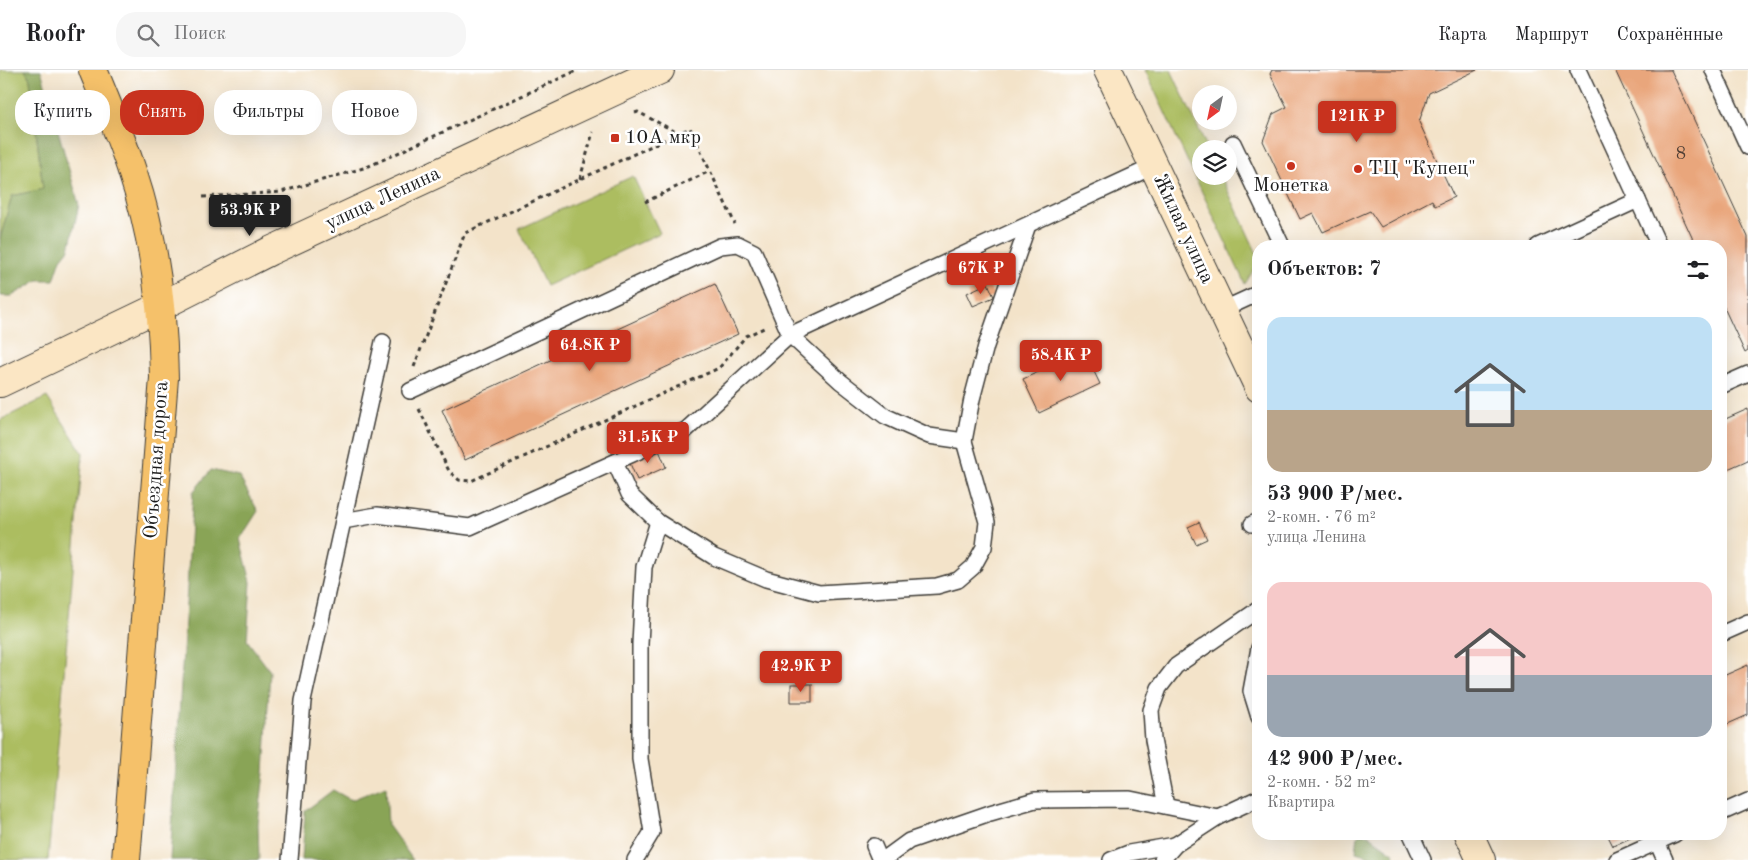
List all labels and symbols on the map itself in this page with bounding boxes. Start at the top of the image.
north arrow [1192,85,1238,130]
pin: 121K ₽ [1316,100,1398,143]
place label: 10А мкр [625,128,701,148]
marker: 10А мкр [609,132,621,144]
house number: 8 [1676,145,1686,163]
place label: ТЦ "Купец" [1368,159,1476,179]
marker: Монетка [1285,160,1297,172]
marker: ТЦ "Купец" [1352,163,1364,175]
street label: улица Ленина [323,164,444,234]
street label: Жилая улица [1149,171,1217,287]
place label: Монетка [1253,176,1329,196]
pin: 53.9K ₽ [204,194,296,237]
pin: 67K ₽ [946,252,1016,295]
pin: 64.8K ₽ [544,330,636,372]
pin: 58.4K ₽ [1015,340,1107,382]
street label: Объездная дорога [142,380,172,540]
pin: 31.5K ₽ [602,422,694,464]
pin: 42.9K ₽ [755,650,847,693]

